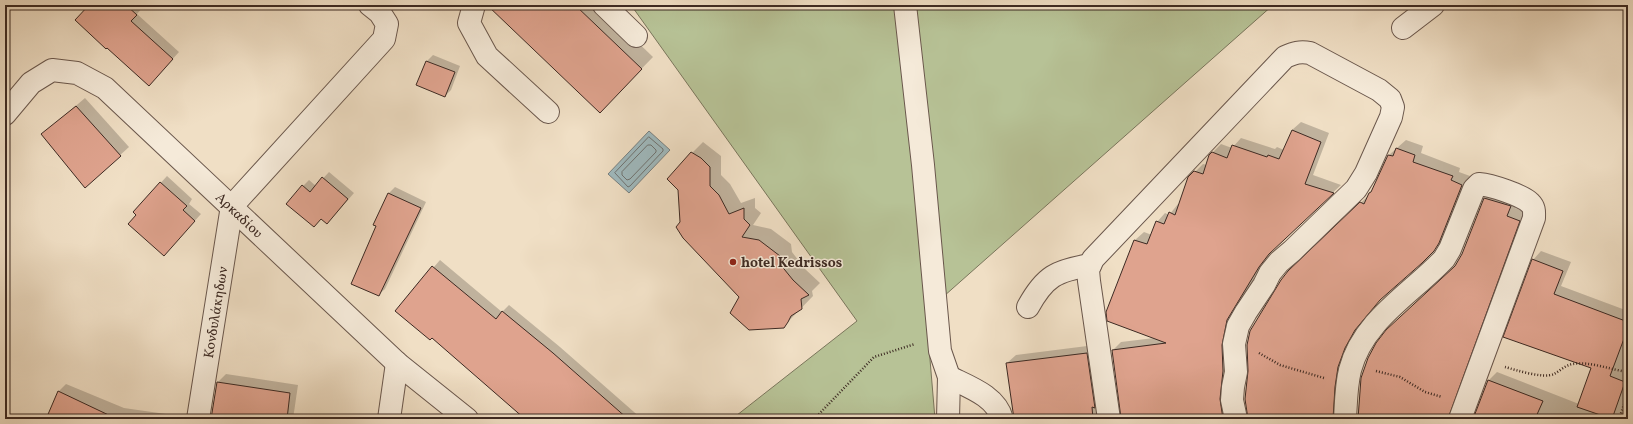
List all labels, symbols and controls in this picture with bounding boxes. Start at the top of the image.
street label: Αρκαδίου [211,189,267,243]
place label: hotel Kedrissos [741,254,842,273]
marker: hotel Kedrissos [728,257,738,267]
street label: Κονδυλάκηδων [200,265,233,360]

